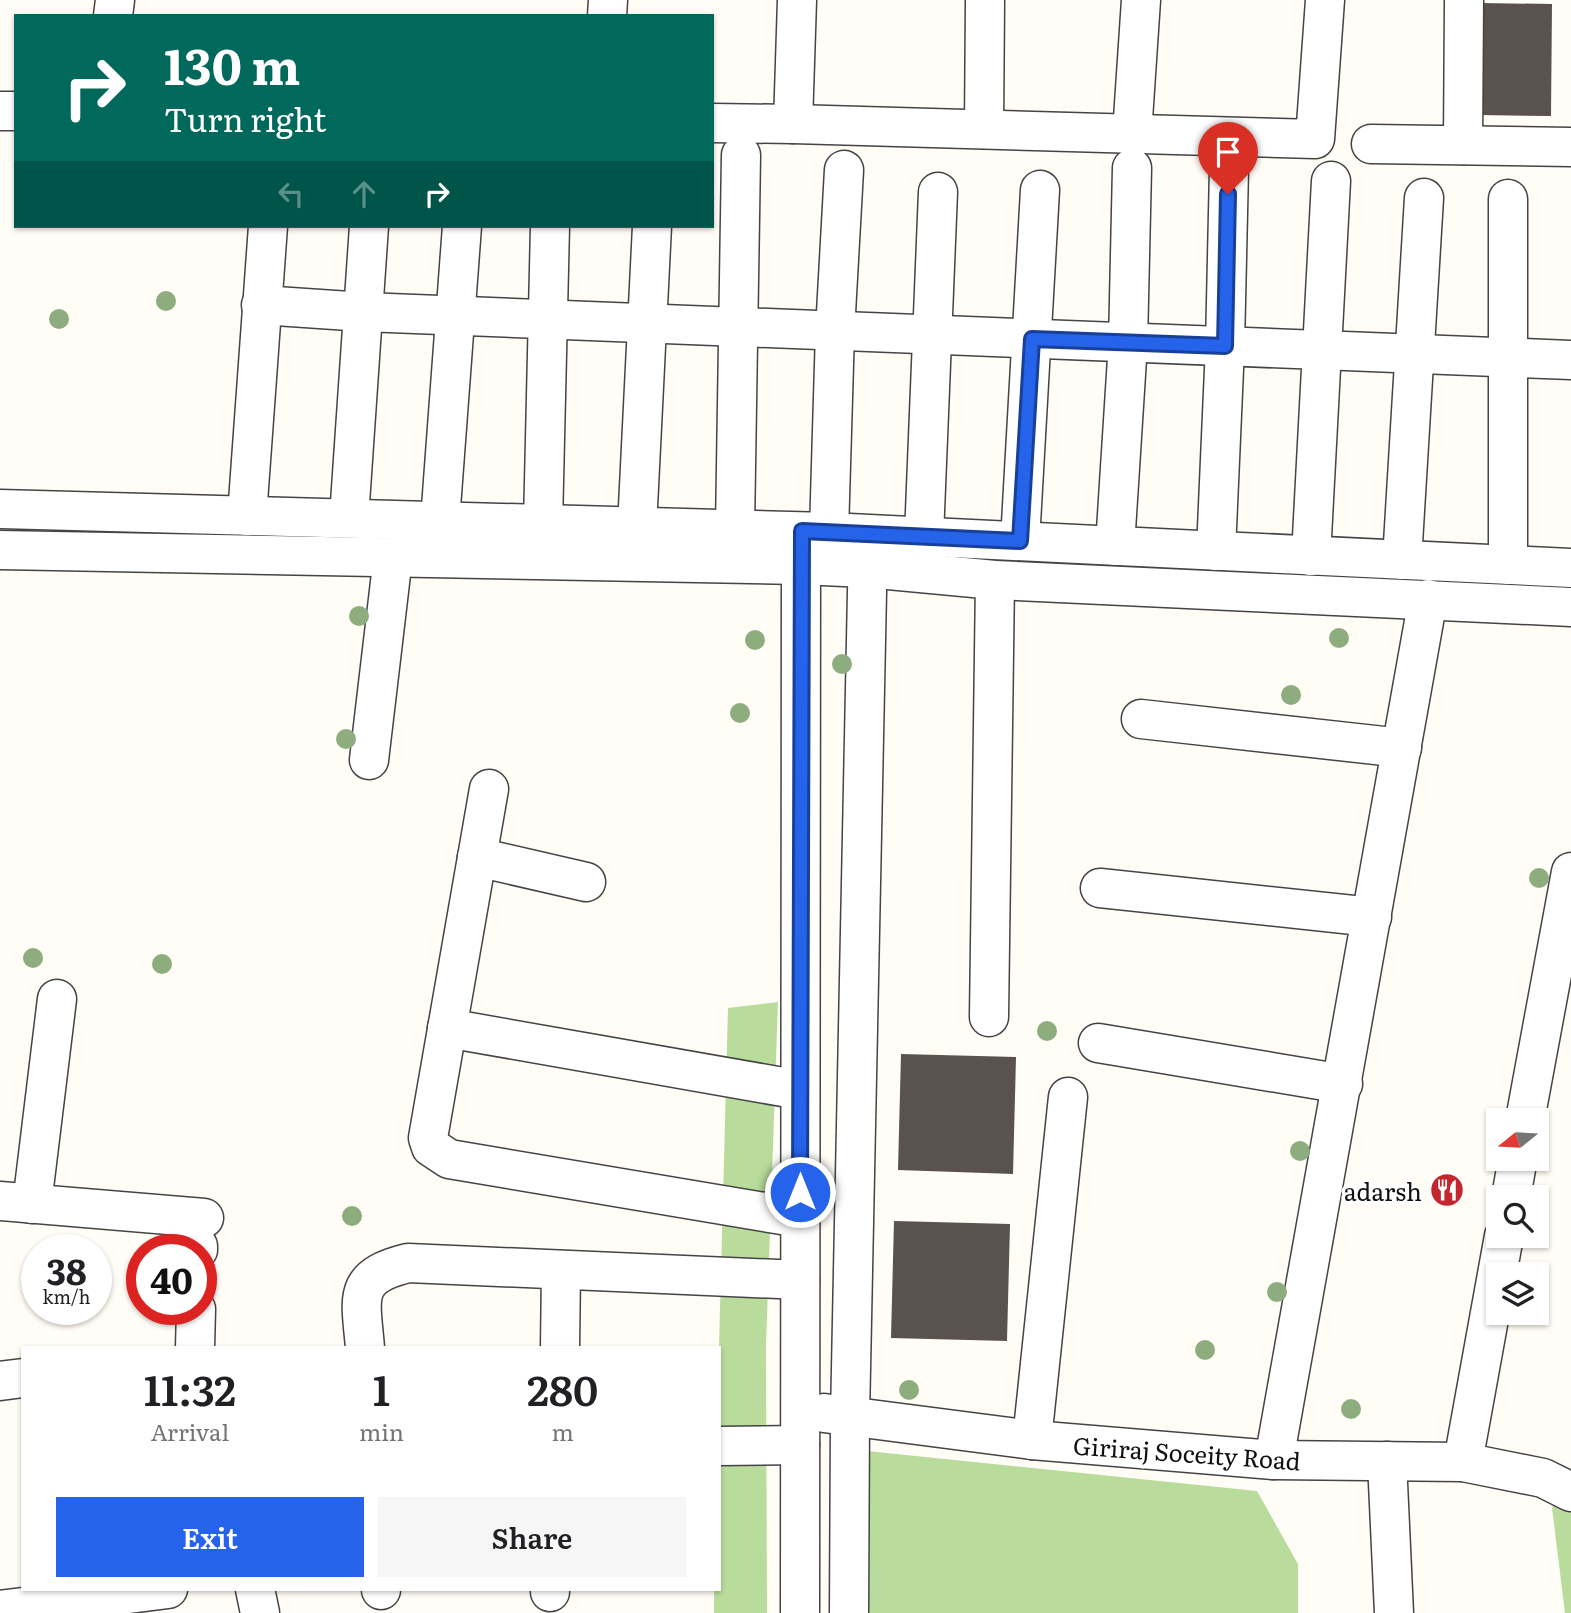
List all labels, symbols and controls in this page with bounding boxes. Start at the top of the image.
text: 130 m [164,27,300,100]
icon: right [49,42,140,133]
text: Turn right [164,94,326,142]
pin [1198,122,1258,194]
icon: arrive [1209,133,1247,171]
icon: left [272,175,310,213]
icon: ahead [345,175,383,213]
icon: right [418,175,456,213]
north arrow [1486,1108,1549,1171]
map controls [1486,1108,1549,1325]
position arrow [763,1155,837,1229]
restaurant icon: adarsh [1428,1171,1466,1209]
place label: adarsh [1344,1173,1422,1208]
button: search [1486,1185,1549,1248]
speed limit sign: 40 [126,1234,217,1325]
text: 38 [46,1244,87,1296]
button: layers [1486,1262,1549,1325]
text: km/h [43,1283,90,1310]
text: 11:32 [144,1357,236,1419]
text: 1 [373,1357,390,1419]
text: 280 [527,1357,598,1419]
text: Arrival [151,1414,229,1448]
text: min [359,1414,404,1448]
text: m [551,1414,574,1448]
street label: Giriraj Soceity Road [1072,1427,1302,1477]
button: Exit [56,1497,364,1577]
button: Share [378,1497,686,1577]

